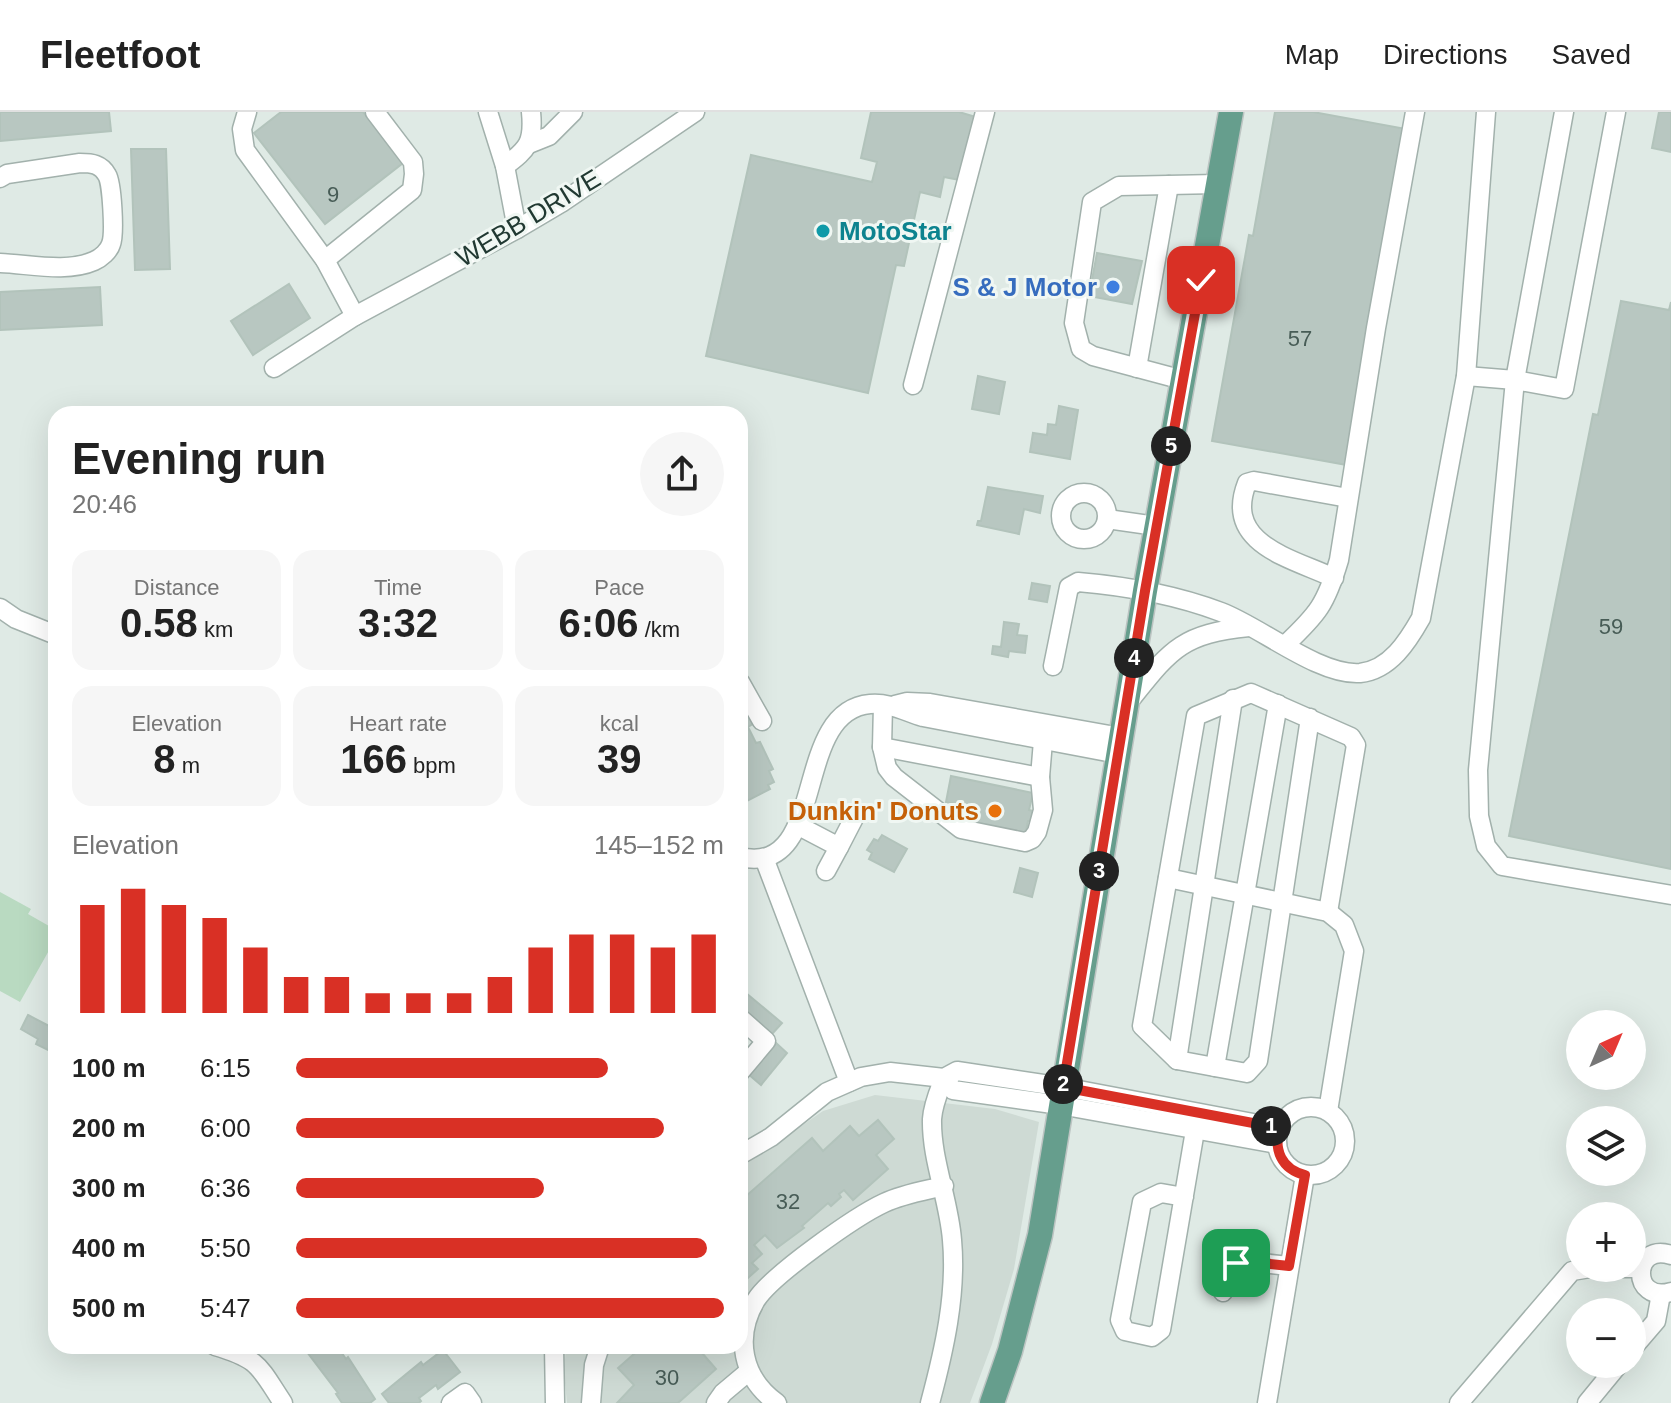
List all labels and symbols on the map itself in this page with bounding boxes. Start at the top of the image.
street label: WEBB DRIVE [450,163,606,273]
house number: 9 [327,182,339,207]
place label: MotoStar [839,216,952,246]
marker: MotoStar [814,222,832,240]
pin [1167,246,1235,314]
place label: S & J Motor [953,272,1097,302]
marker: S & J Motor [1104,278,1122,296]
house number: 57 [1288,326,1312,351]
pin: 5 [1151,426,1191,466]
house number: 59 [1599,614,1623,639]
pin: 4 [1114,638,1154,678]
place label: Dunkin' Donuts [788,796,979,826]
marker: Dunkin' Donuts [986,802,1004,820]
pin: 3 [1079,851,1119,891]
north arrow [1566,1010,1646,1090]
pin: 2 [1043,1064,1083,1104]
pin: 1 [1251,1106,1291,1146]
house number: 32 [776,1189,800,1214]
pin [1202,1229,1270,1297]
house number: 30 [655,1365,679,1390]

